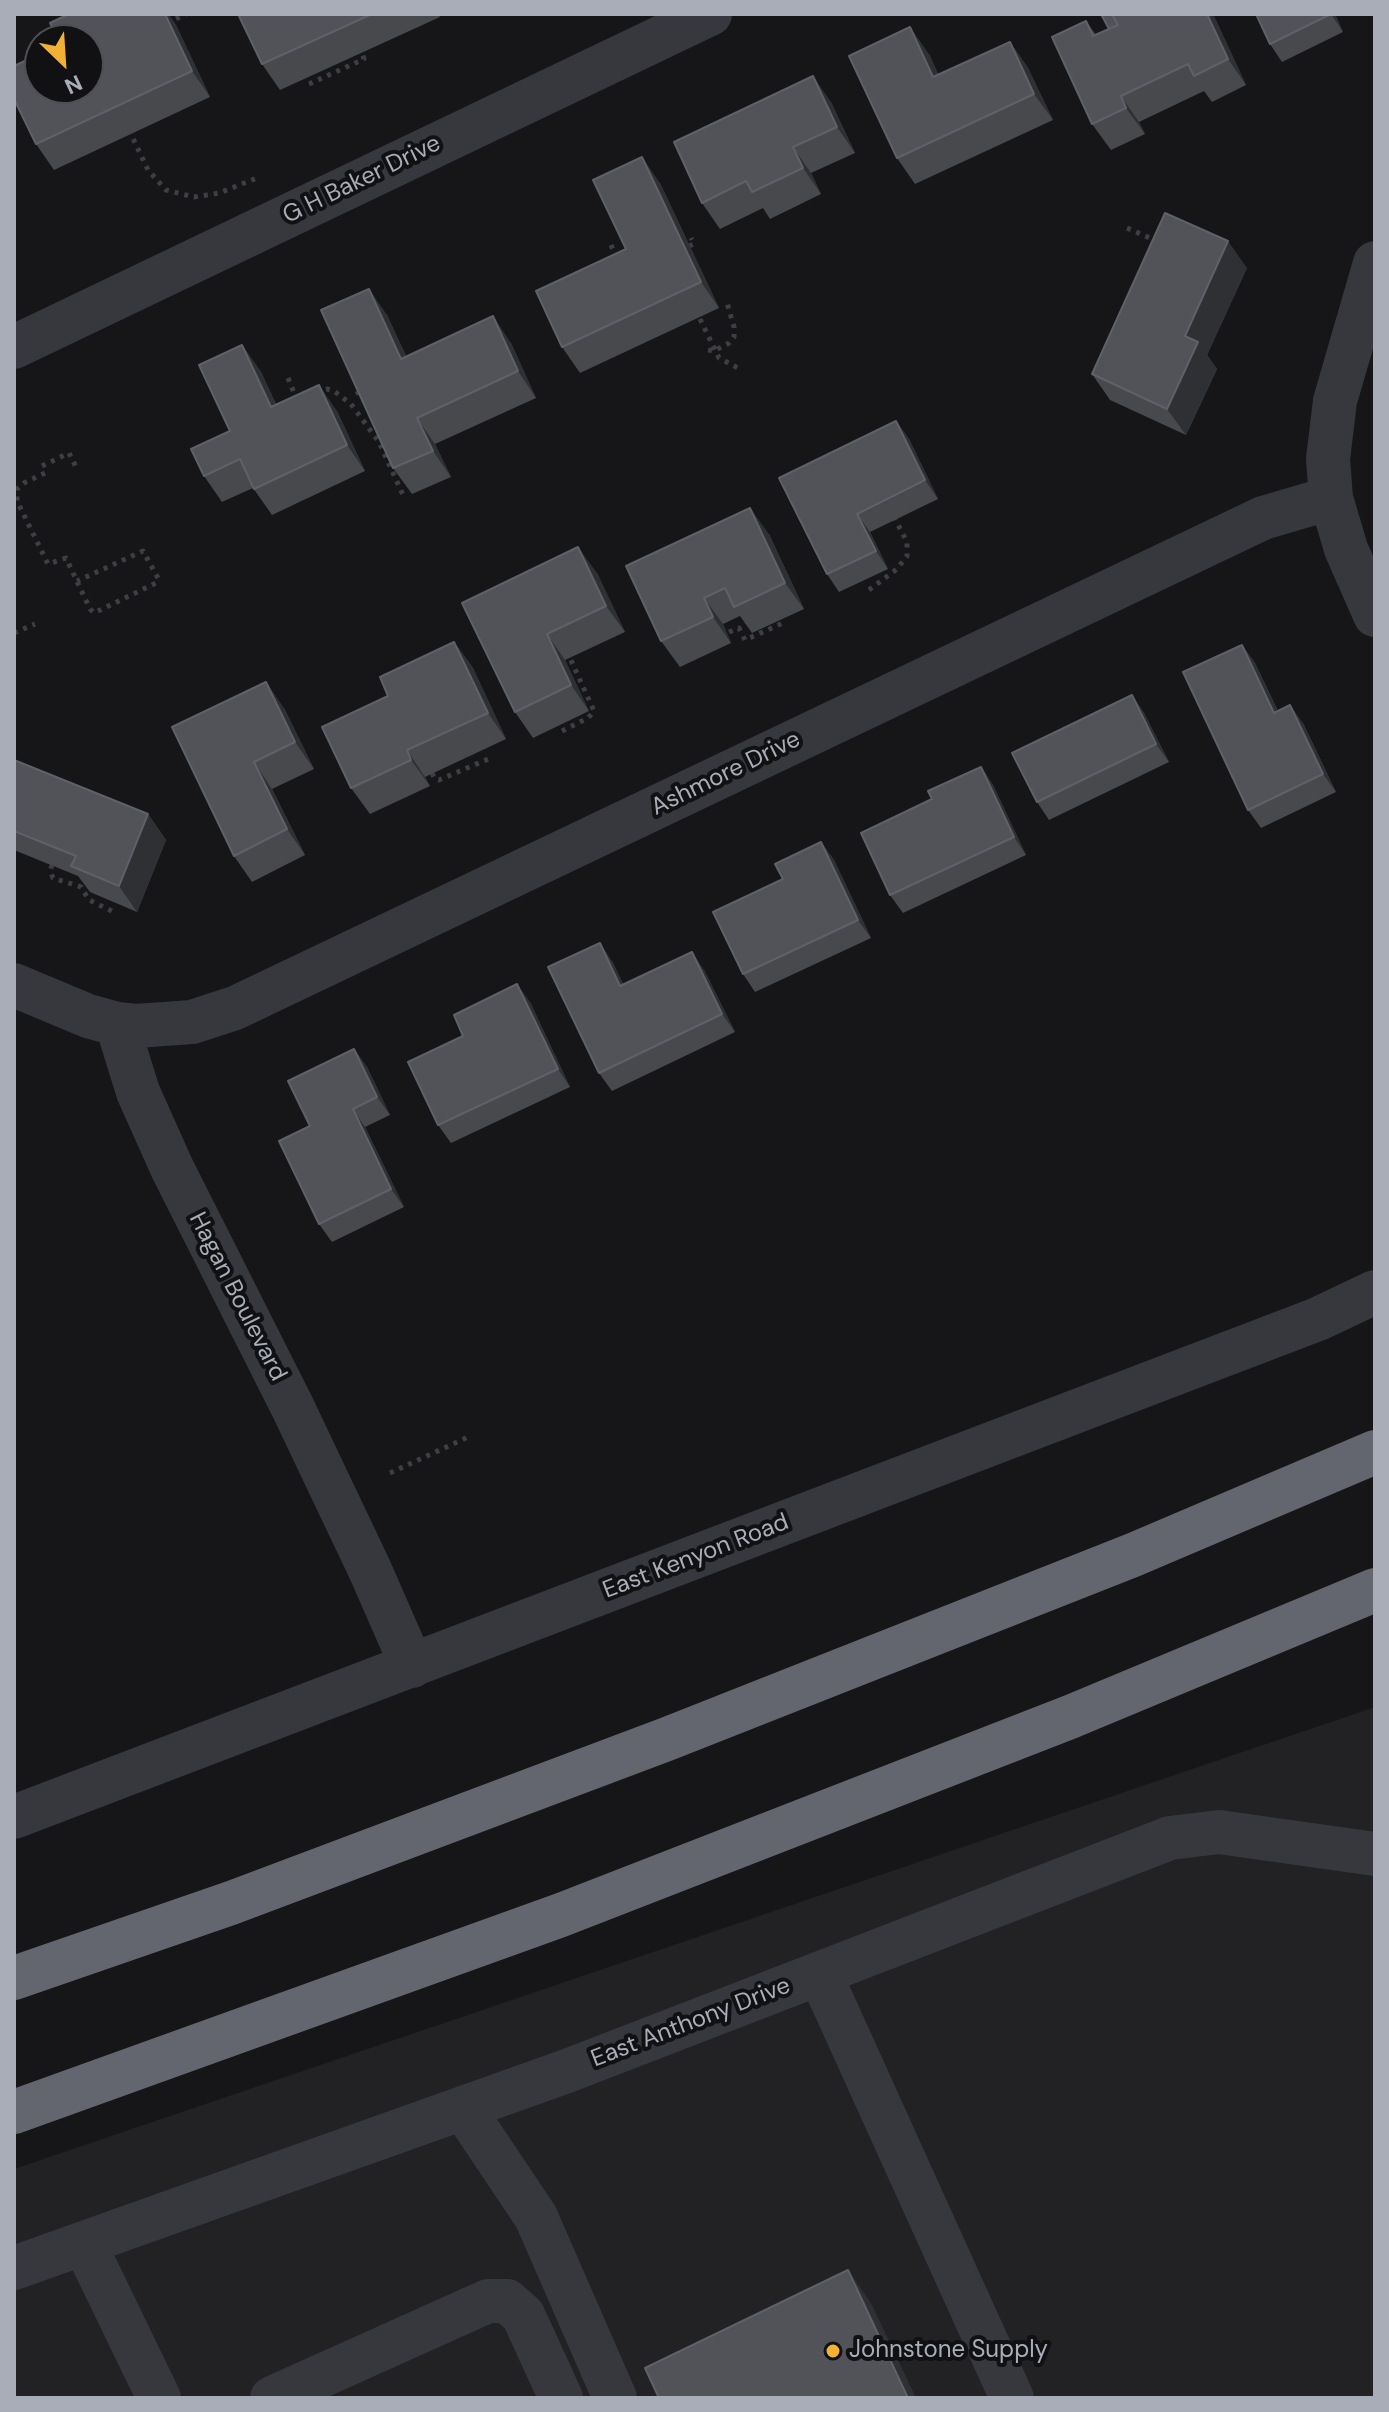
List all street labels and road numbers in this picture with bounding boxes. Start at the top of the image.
street label: G H Baker Drive [278,129,446,231]
street label: Ashmore Drive [647,725,805,823]
street label: Hagan Boulevard [182,1208,292,1386]
street label: East Kenyon Road [599,1508,793,1606]
street label: East Anthony Drive [587,1972,795,2074]

